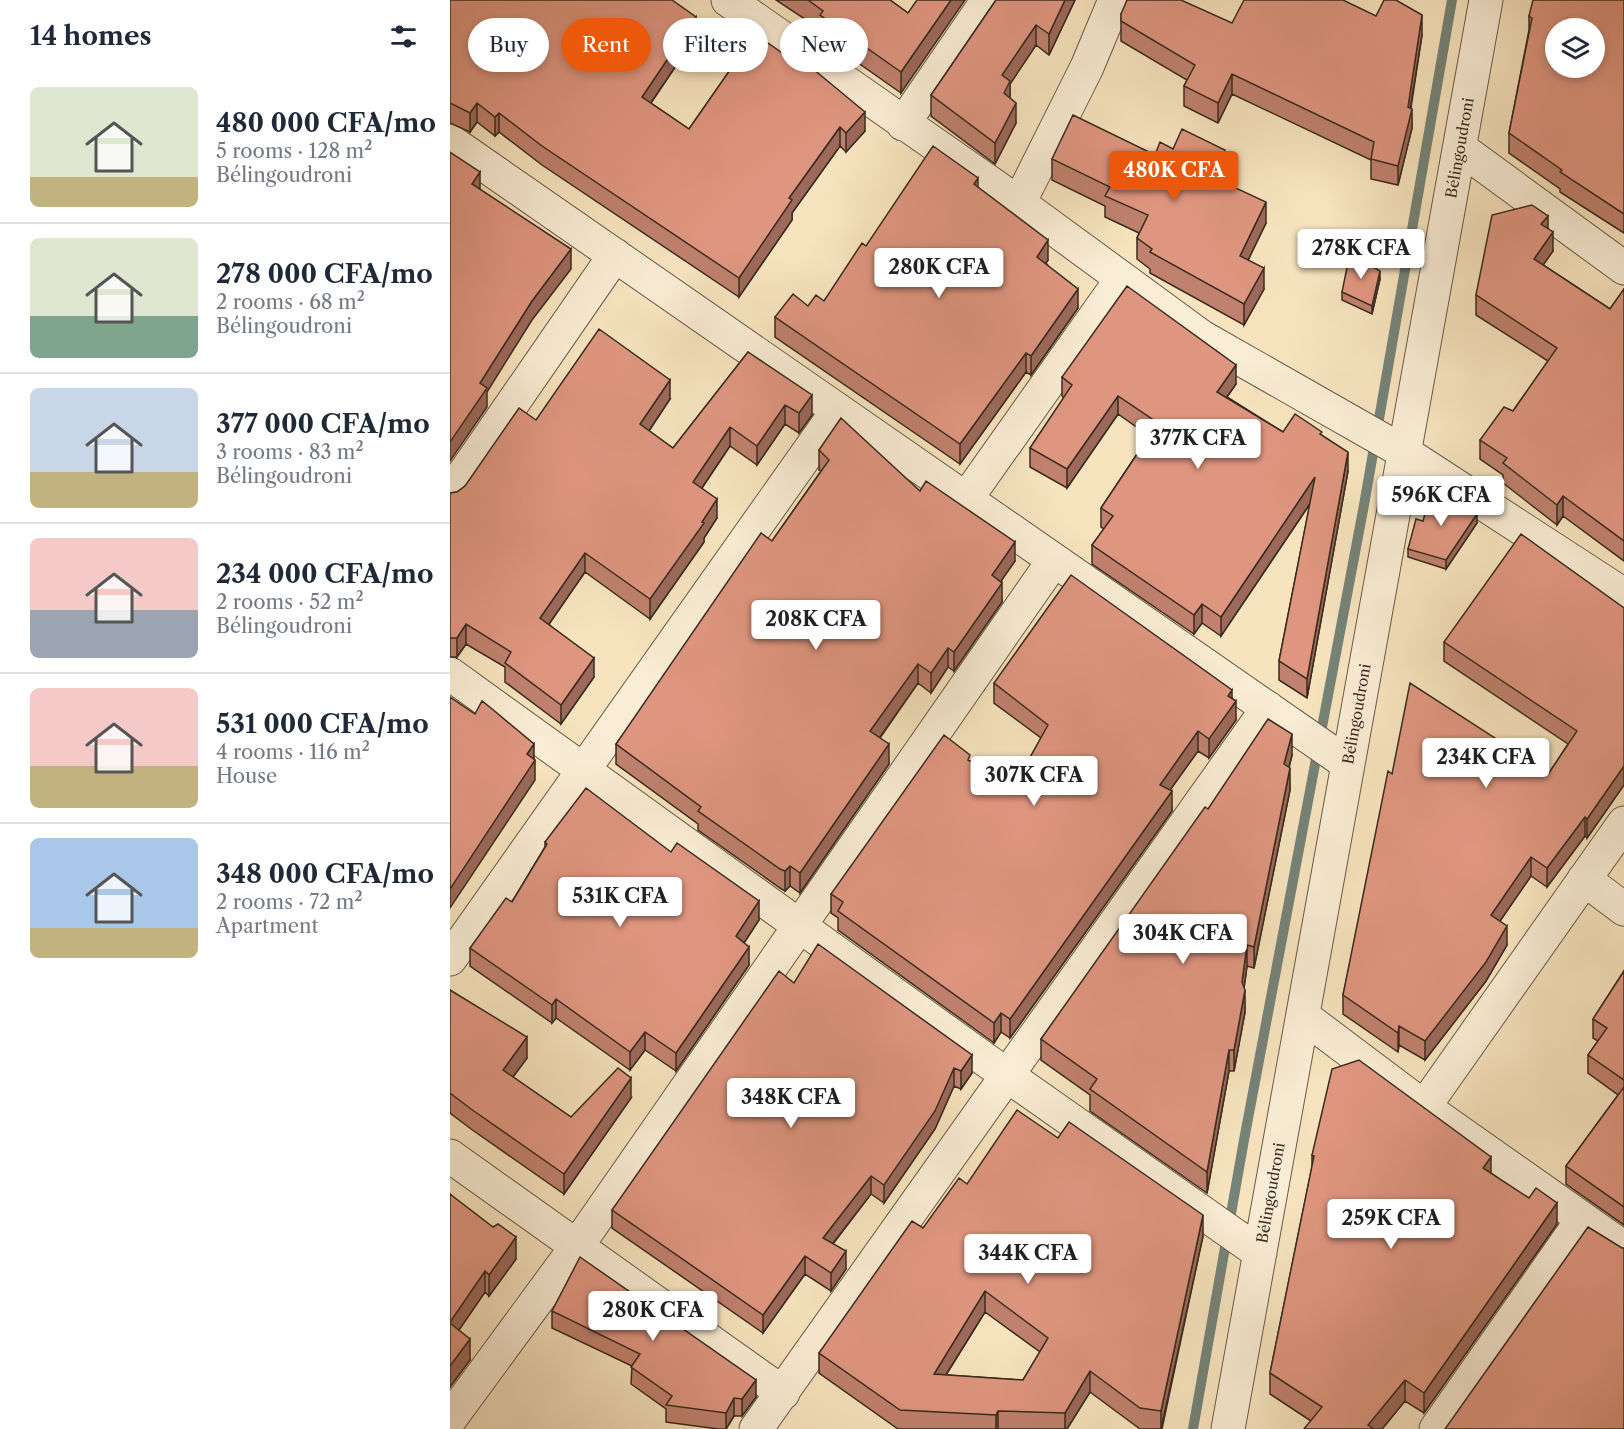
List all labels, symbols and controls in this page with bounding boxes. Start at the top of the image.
chip: Buy [468,18,549,72]
chip: Rent [561,18,651,72]
chip: Filters [663,18,768,72]
chip: New [780,18,868,72]
map controls [1545,18,1605,78]
button: layers [1545,18,1605,78]
text: 14 homes [30,20,152,52]
icon: filters [387,20,420,53]
street label: Bélingoudroni [1441,96,1478,200]
text: 480 000 CFA/mo [216,107,436,139]
icon: home [78,111,150,183]
text: 5 rooms · 128 m² [216,139,372,163]
pin: 480K CFA [1112,151,1236,202]
text: 480K CFA [1123,158,1225,182]
text: Bélingoudroni [216,163,352,187]
pin: 278K CFA [1299,229,1423,280]
text: 278K CFA [1312,236,1410,260]
pin: 280K CFA [877,248,1001,299]
text: 280K CFA [888,255,990,279]
text: 278 000 CFA/mo [216,258,433,290]
icon: home [78,262,150,334]
text: 2 rooms · 68 m² [216,290,365,314]
text: Bélingoudroni [216,314,352,338]
text: 377 000 CFA/mo [216,408,430,440]
icon: home [78,412,150,484]
pin: 377K CFA [1136,419,1260,470]
text: 377K CFA [1150,426,1246,450]
text: 3 rooms · 83 m² [216,440,364,464]
text: Bélingoudroni [216,464,352,488]
pin: 596K CFA [1379,476,1503,527]
text: 596K CFA [1391,483,1491,507]
text: 234 000 CFA/mo [216,558,433,590]
icon: home [78,562,150,634]
text: 2 rooms · 52 m² [216,590,364,614]
pin: 208K CFA [754,600,878,651]
text: 208K CFA [765,607,867,631]
text: Bélingoudroni [216,614,352,638]
street label: Bélingoudroni [1338,662,1375,766]
text: 531 000 CFA/mo [216,708,429,740]
icon: home [78,712,150,784]
pin: 234K CFA [1424,738,1548,789]
text: 4 rooms · 116 m² [216,740,370,764]
text: 234K CFA [1436,745,1536,769]
pin: 307K CFA [972,756,1096,807]
text: 307K CFA [985,763,1083,787]
text: House [216,764,277,788]
text: 348 000 CFA/mo [216,858,434,890]
icon: home [78,862,150,934]
pin: 531K CFA [558,877,682,928]
text: 531K CFA [572,884,668,908]
text: 2 rooms · 72 m² [216,890,363,914]
text: Apartment [216,914,319,938]
pin: 304K CFA [1121,914,1245,965]
text: 304K CFA [1133,921,1233,945]
pin: 348K CFA [729,1078,853,1129]
text: 348K CFA [741,1085,841,1109]
street label: Bélingoudroni [1252,1141,1289,1245]
pin: 259K CFA [1329,1199,1453,1250]
text: 259K CFA [1341,1206,1441,1230]
pin: 344K CFA [966,1234,1090,1285]
text: 344K CFA [978,1241,1078,1265]
pin: 280K CFA [591,1291,715,1342]
text: 280K CFA [602,1298,704,1322]

